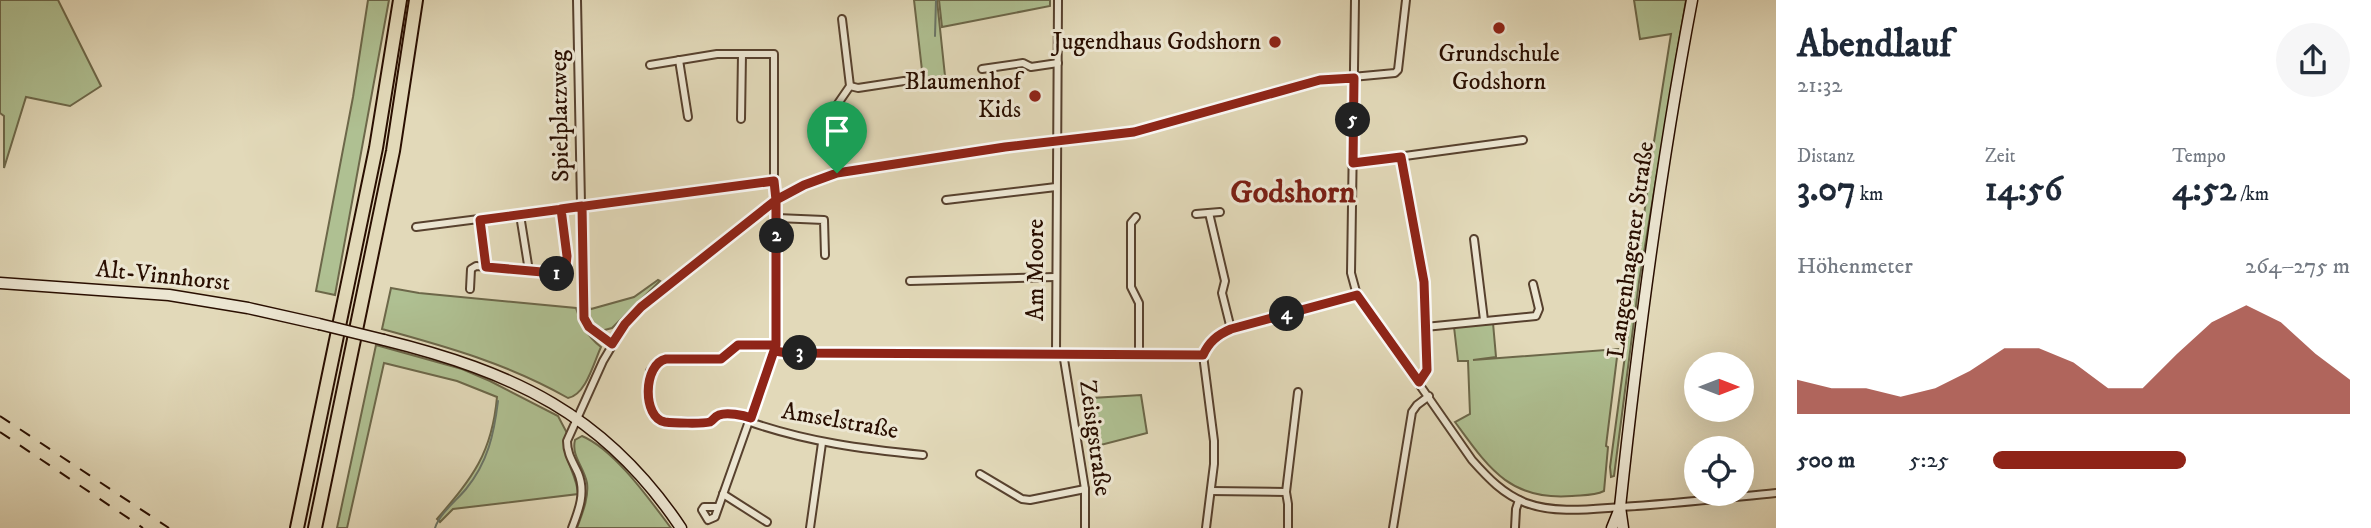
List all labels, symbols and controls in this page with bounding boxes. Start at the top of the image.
marker: Grundschule Godshorn [1491,20,1507,36]
text: Abendlauf [1797,21,1951,69]
button: share [2276,23,2350,97]
place label: Jugendhaus Godshorn [1051,27,1261,57]
marker: Jugendhaus Godshorn [1267,34,1283,50]
place label: Grundschule Godshorn [1438,39,1560,97]
street label: Spielplatzweg [544,49,576,182]
place label: Blaumenhof Kids [905,67,1024,125]
text: 21:32 [1797,71,1843,100]
marker: Blaumenhof Kids [1027,88,1043,104]
pin [807,101,867,173]
pin: 5 [1336,102,1370,138]
text: 5 [1348,108,1357,131]
icon: arrive [818,112,856,150]
street label: Langenhagener Straße [1601,139,1661,360]
text: Distanz [1797,145,1855,168]
text: Zeit [1985,145,2016,168]
text: Tempo [2172,145,2226,168]
text: 3.07 [1797,168,1856,212]
text: 14:56 [1985,168,2062,212]
text: 4:52 [2172,168,2236,212]
district label: Godshorn [1230,173,1356,213]
text: km [1856,183,1883,206]
text: /km [2236,183,2269,206]
pin: 2 [760,218,794,254]
street label: Am Moore [1021,219,1051,321]
text: 2 [772,224,781,247]
text: Höhenmeter [1797,252,1913,281]
text: 264–275 m [2245,252,2350,281]
street label: Alt-Vinnhorst [94,254,232,298]
pin: 1 [540,256,574,292]
text: 1 [553,262,560,285]
pin: 4 [1270,296,1304,332]
text: 4 [1281,302,1292,325]
pin: 3 [782,336,818,370]
text: 3 [796,341,803,364]
north arrow [1684,352,1754,422]
map controls [1684,352,1754,506]
street label: Zeisigstraße [1072,378,1118,498]
street label: Amselstraße [779,396,901,446]
button: locate [1684,436,1754,506]
text: 500 m [1797,446,1855,475]
text: 5:25 [1909,446,1949,475]

